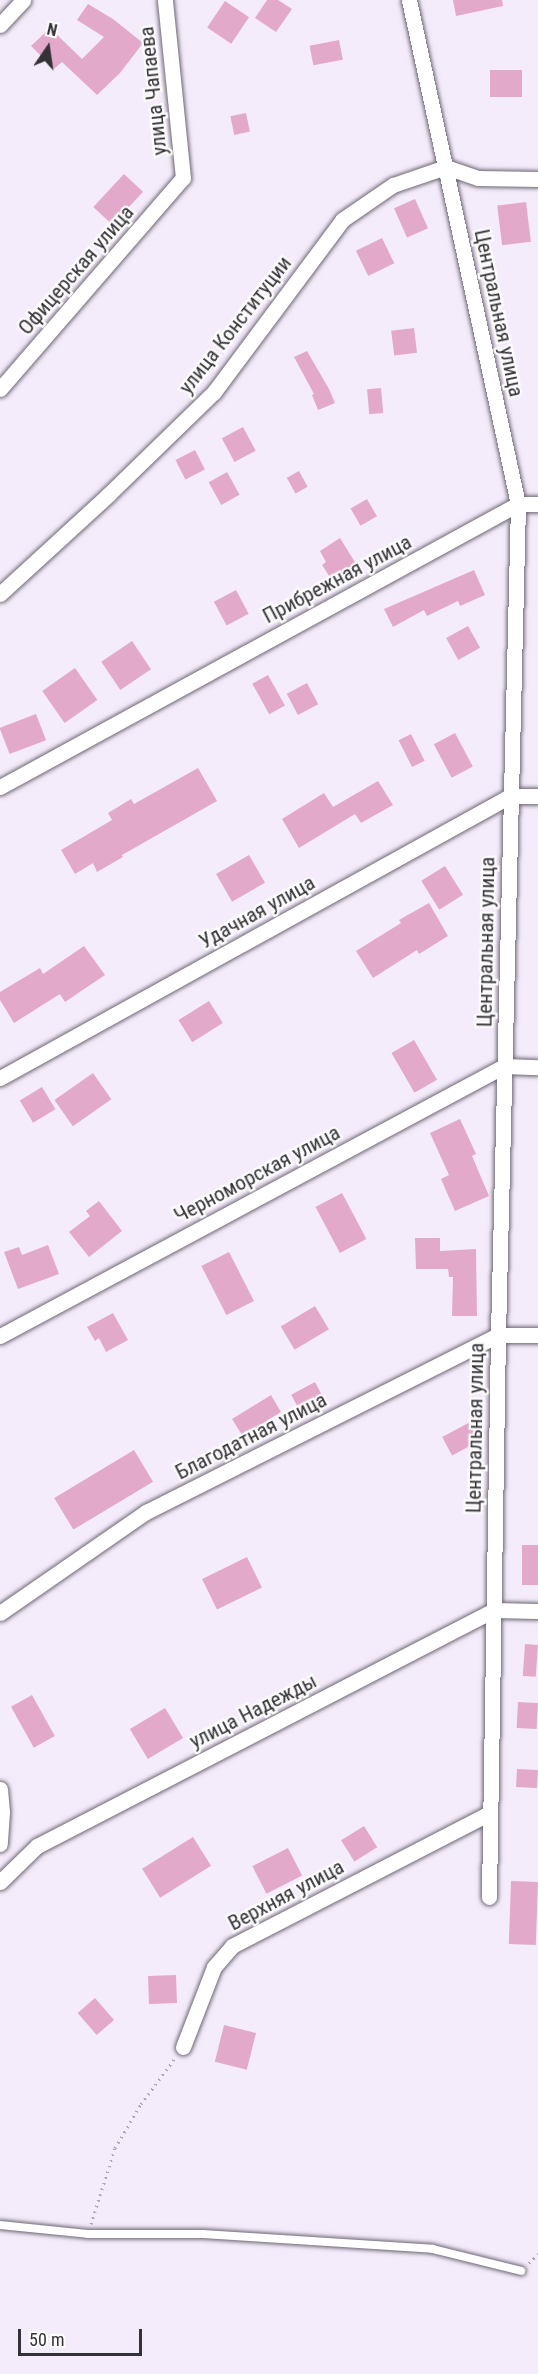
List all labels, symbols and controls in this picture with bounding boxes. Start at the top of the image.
north arrow [18,18,78,78]
text: N [45,20,59,40]
street label: улица Чапаева [134,25,172,157]
street label: Офицерская улица [13,200,139,340]
street label: Центральная улица [469,227,529,399]
street label: улица Конституции [173,251,297,399]
street label: Прибрежная улица [258,529,416,629]
street label: Центральная улица [472,857,500,1027]
street label: Удачная улица [195,870,319,954]
street label: Черноморская улица [170,1120,344,1228]
street label: Центральная улица [461,1343,489,1513]
street label: Благодатная улица [171,1387,331,1485]
street label: улица Надежды [185,1668,321,1754]
street label: Верхняя улица [224,1854,348,1936]
scale bar [21,2317,146,2355]
text: 50 m [29,2329,64,2350]

